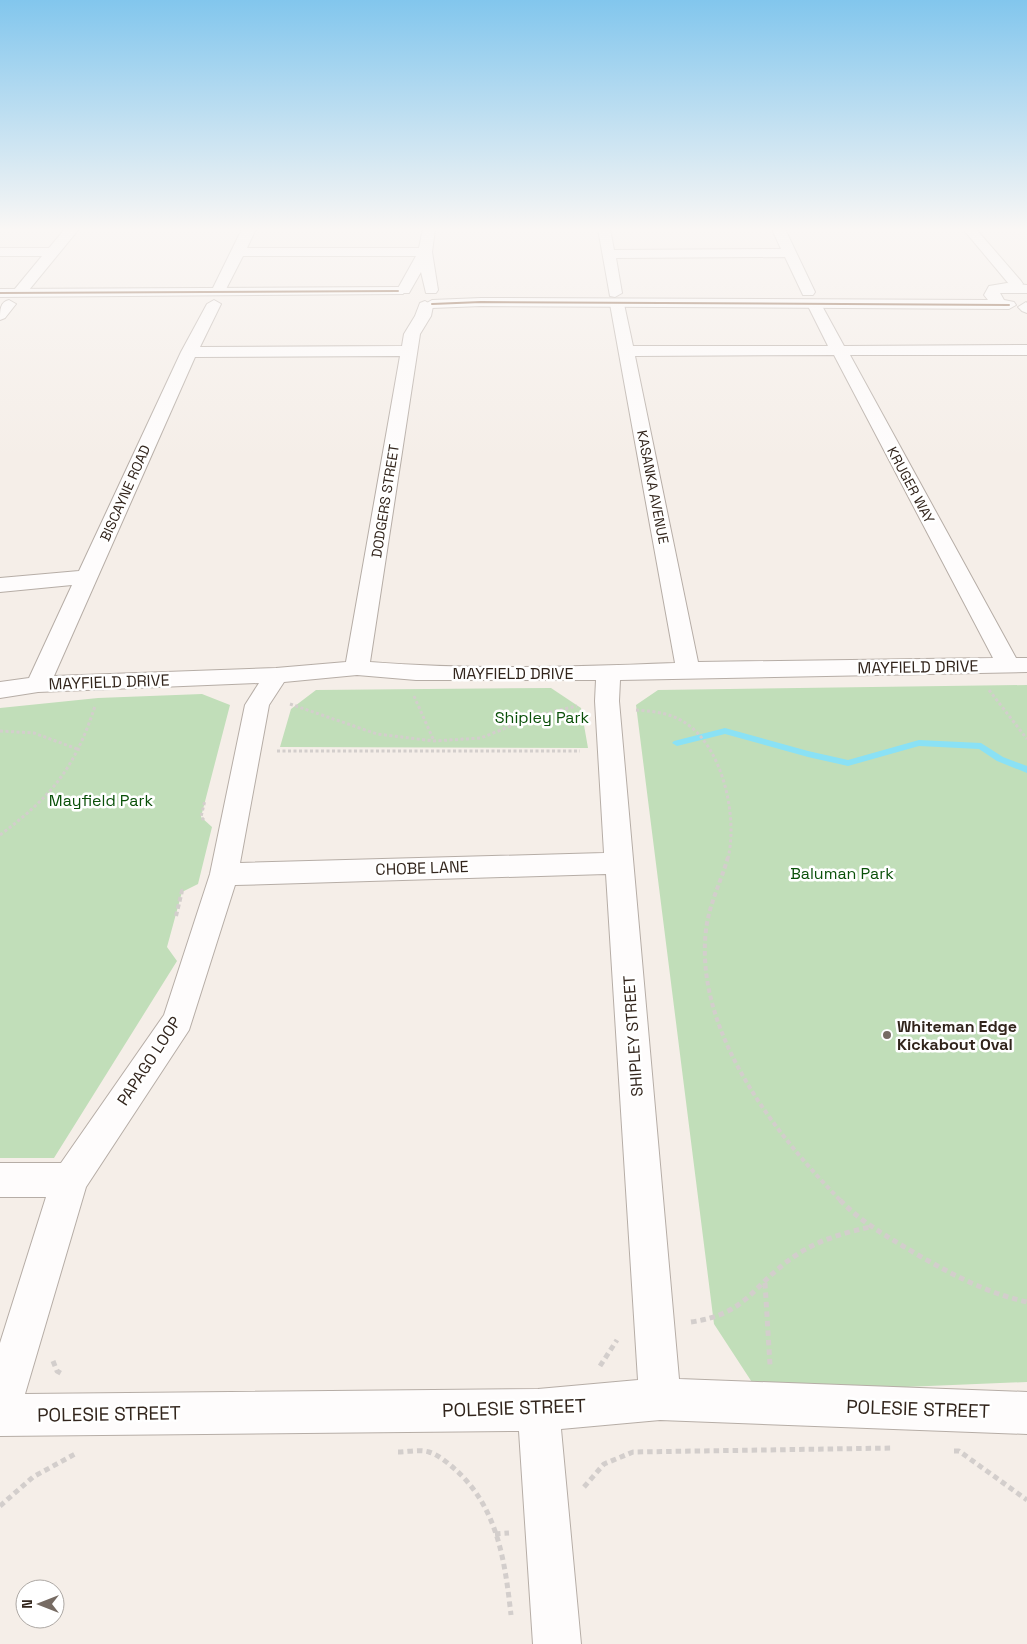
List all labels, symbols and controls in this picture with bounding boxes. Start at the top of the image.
street label: KASANKA AVENUE [633,428,673,546]
street label: BISCAYNE ROAD [96,442,154,544]
street label: DODGERS STREET [367,443,403,559]
street label: KRUGER WAY [883,444,939,527]
street label: MAYFIELD DRIVE [857,655,979,679]
street label: MAYFIELD DRIVE [453,663,574,684]
street label: MAYFIELD DRIVE [48,669,170,695]
park label: Shipley Park [495,707,590,728]
park label: Mayfield Park [49,790,154,811]
street label: CHOBE LANE [375,856,469,880]
park label: Baluman Park [790,863,894,884]
street label: SHIPLEY STREET [618,975,648,1097]
street label: PAPAGO LOOP [112,1012,186,1110]
place label: Whiteman Edge Kickabout Oval [897,1016,1017,1055]
marker: Whiteman Edge Kickabout Oval [881,1029,893,1041]
street label: POLESIE STREET [442,1393,586,1423]
street label: POLESIE STREET [846,1394,990,1424]
street label: POLESIE STREET [37,1400,181,1428]
north arrow [15,1579,65,1629]
text: N [18,1599,36,1609]

